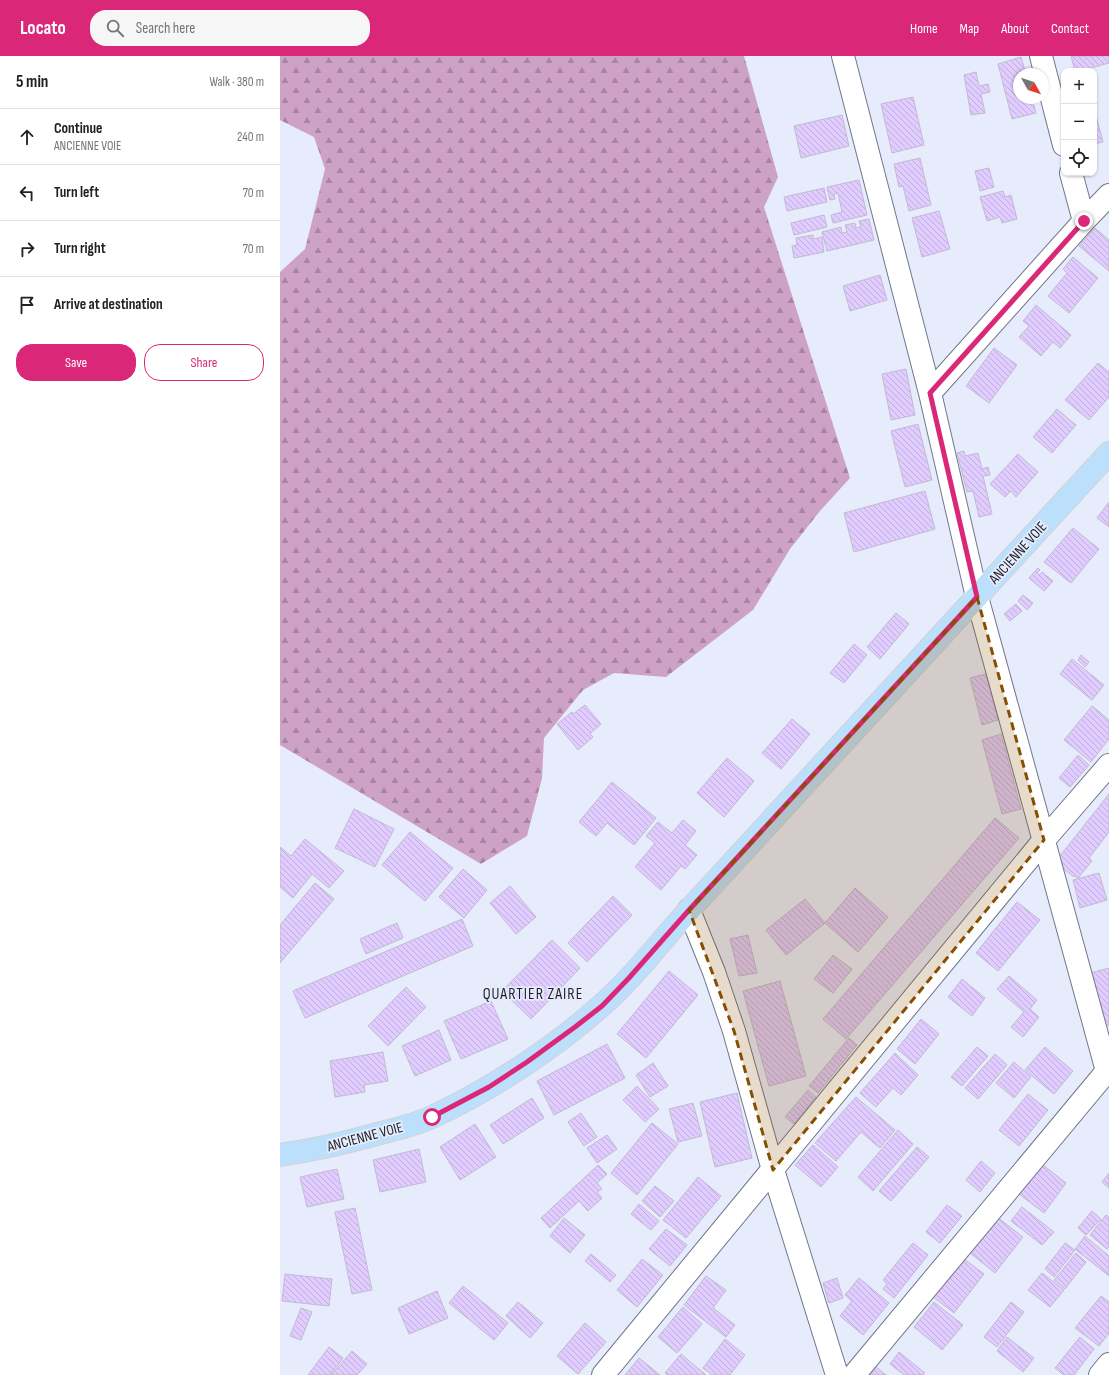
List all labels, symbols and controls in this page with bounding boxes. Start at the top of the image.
search box [90,10,370,46]
text: Locato [20,17,66,40]
icon: search [104,17,126,39]
text: Search here [136,19,195,38]
text: Home [910,20,938,37]
text: Map [960,20,979,37]
text: About [1001,20,1029,37]
text: Contact [1051,20,1089,37]
north arrow [1013,68,1049,104]
map controls [1061,68,1097,176]
button: + [1061,68,1097,104]
text: 5 min [16,72,48,92]
text: Walk · 380 m [209,74,264,90]
button: − [1061,104,1097,140]
text: Continue [54,119,103,138]
icon: ahead [16,126,38,148]
text: 240 m [237,129,264,145]
text: ANCIENNE VOIE [54,138,121,154]
button: locate [1061,140,1097,176]
icon: left [16,182,38,204]
text: Turn left [54,183,99,202]
text: 70 m [243,185,264,201]
route end [1075,212,1093,230]
icon: right [16,238,38,260]
text: Turn right [54,239,106,258]
text: 70 m [243,241,264,257]
icon: arrive [16,294,38,316]
text: Arrive at destination [54,295,163,314]
button: Save [16,344,136,381]
button: Share [144,344,264,381]
street label: ANCIENNE VOIE [984,518,1051,589]
district label: QUARTIER ZAIRE [483,985,583,1004]
route start [423,1108,441,1126]
street label: ANCIENNE VOIE [324,1118,405,1156]

